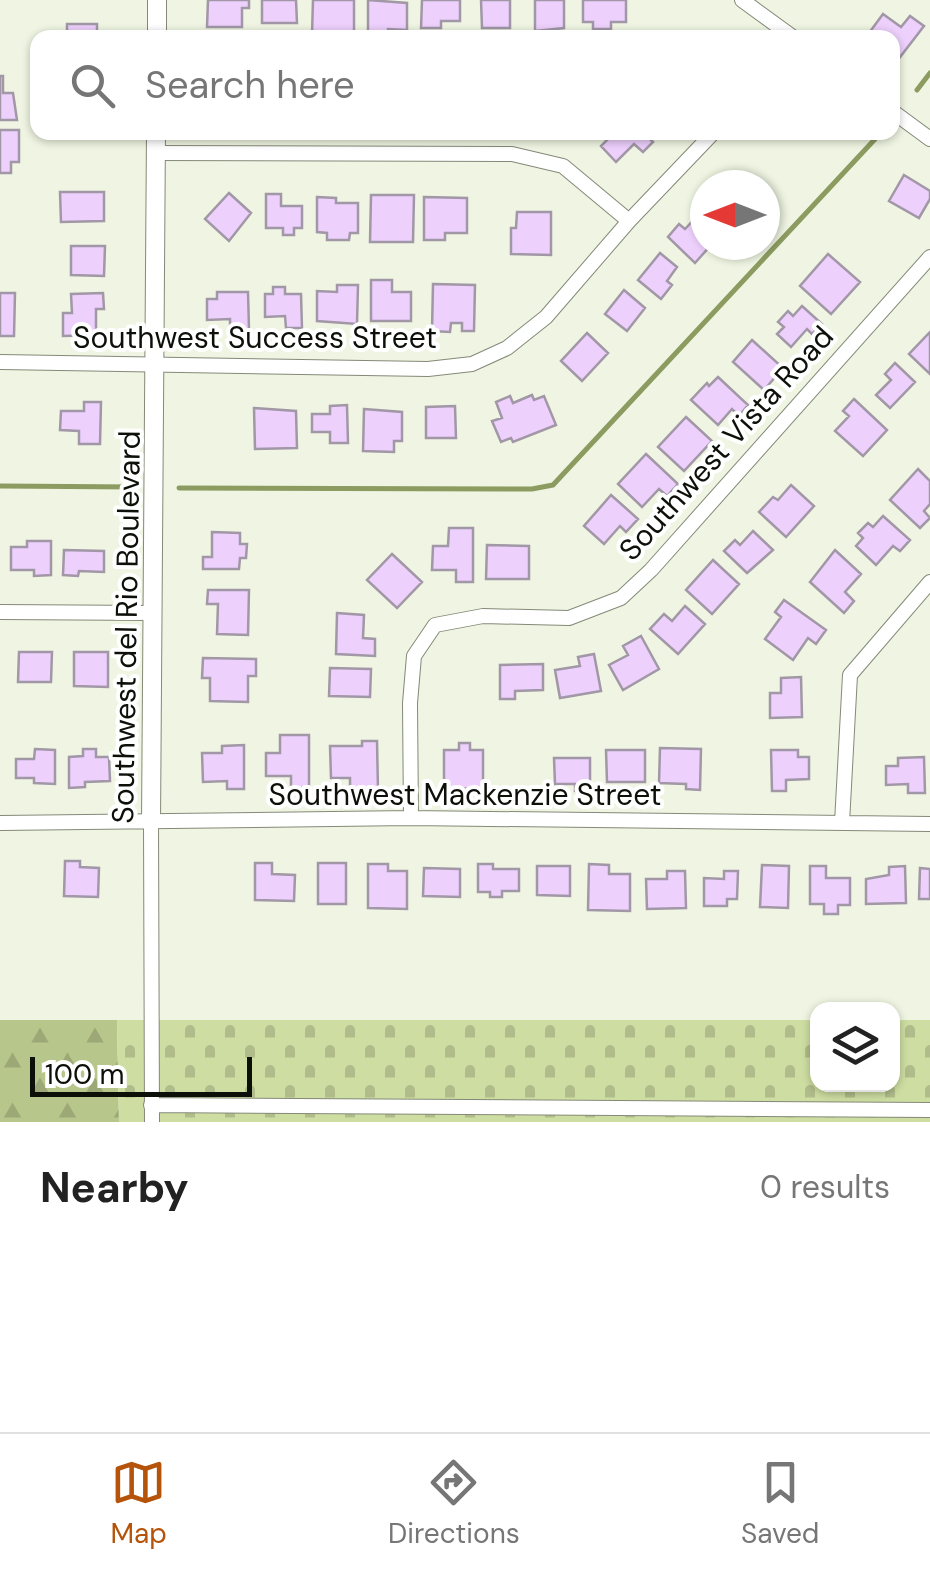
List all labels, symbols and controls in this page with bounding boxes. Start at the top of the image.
search box [30,30,900,140]
icon: search [65,58,120,113]
text: Search here [145,60,355,110]
north arrow [690,170,780,260]
street label: Southwest Success Street [73,318,437,357]
street label: Southwest Vista Road [610,318,842,568]
street label: Southwest del Rio Boulevard [103,430,149,824]
street label: Southwest Mackenzie Street [269,775,661,814]
map controls [810,1002,900,1092]
button: layers [810,1002,900,1092]
scale bar [30,1052,252,1096]
text: 100 m [45,1056,124,1093]
text: Nearby [40,1160,189,1215]
text: 0 results [760,1166,890,1208]
tab: Map [111,1455,167,1552]
tab: Directions [388,1455,520,1552]
tab: Saved [741,1455,819,1552]

